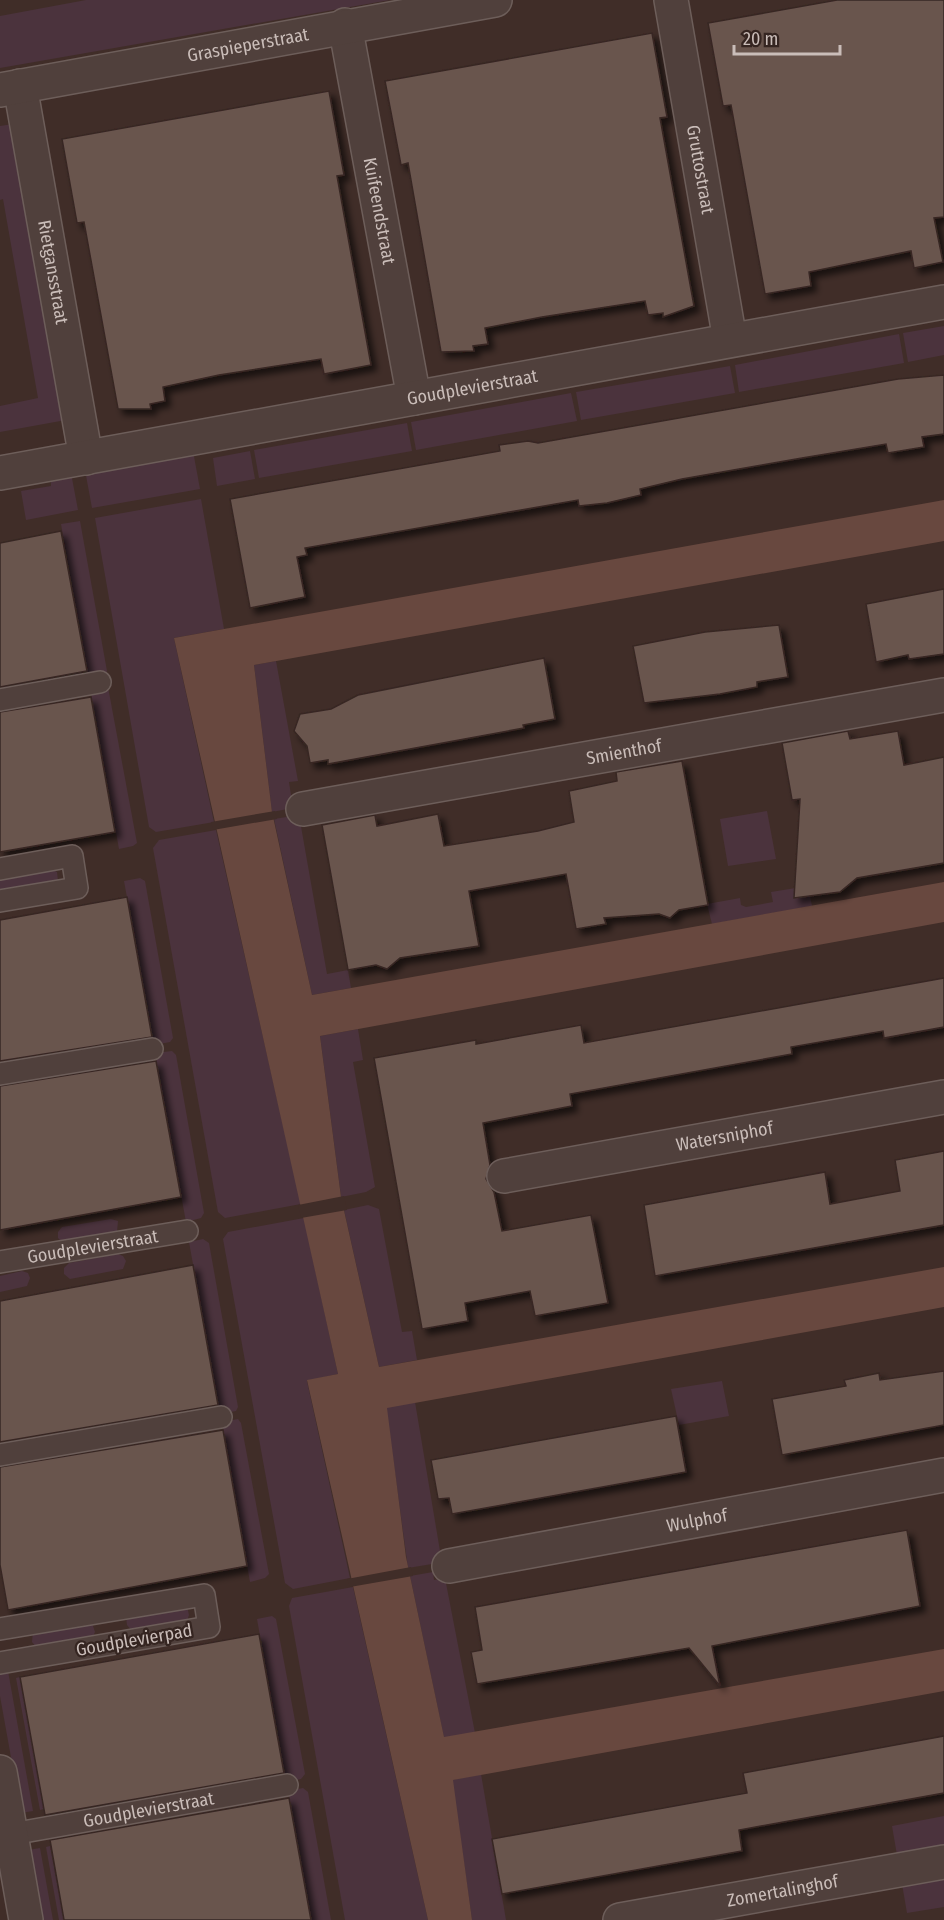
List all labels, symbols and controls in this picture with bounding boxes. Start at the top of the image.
scale bar [734,18,840,56]
street label: Graspieperstraat [186,23,310,67]
text: 20 m [743,28,778,50]
street label: Gruttostraat [682,123,719,216]
street label: Kuifeendstraat [359,156,400,266]
street label: Rietgansstraat [33,218,73,326]
street label: Goudplevierstraat [405,365,539,410]
street label: Smienthof [585,734,665,769]
street label: Watersniphof [674,1117,776,1156]
street label: Goudplevierstraat [26,1225,160,1268]
street label: Wulphof [665,1504,731,1537]
street label: Goudplevierpad [74,1619,194,1661]
street label: Goudplevierstraat [82,1787,216,1832]
street label: Zomertalinghof [725,1870,841,1912]

